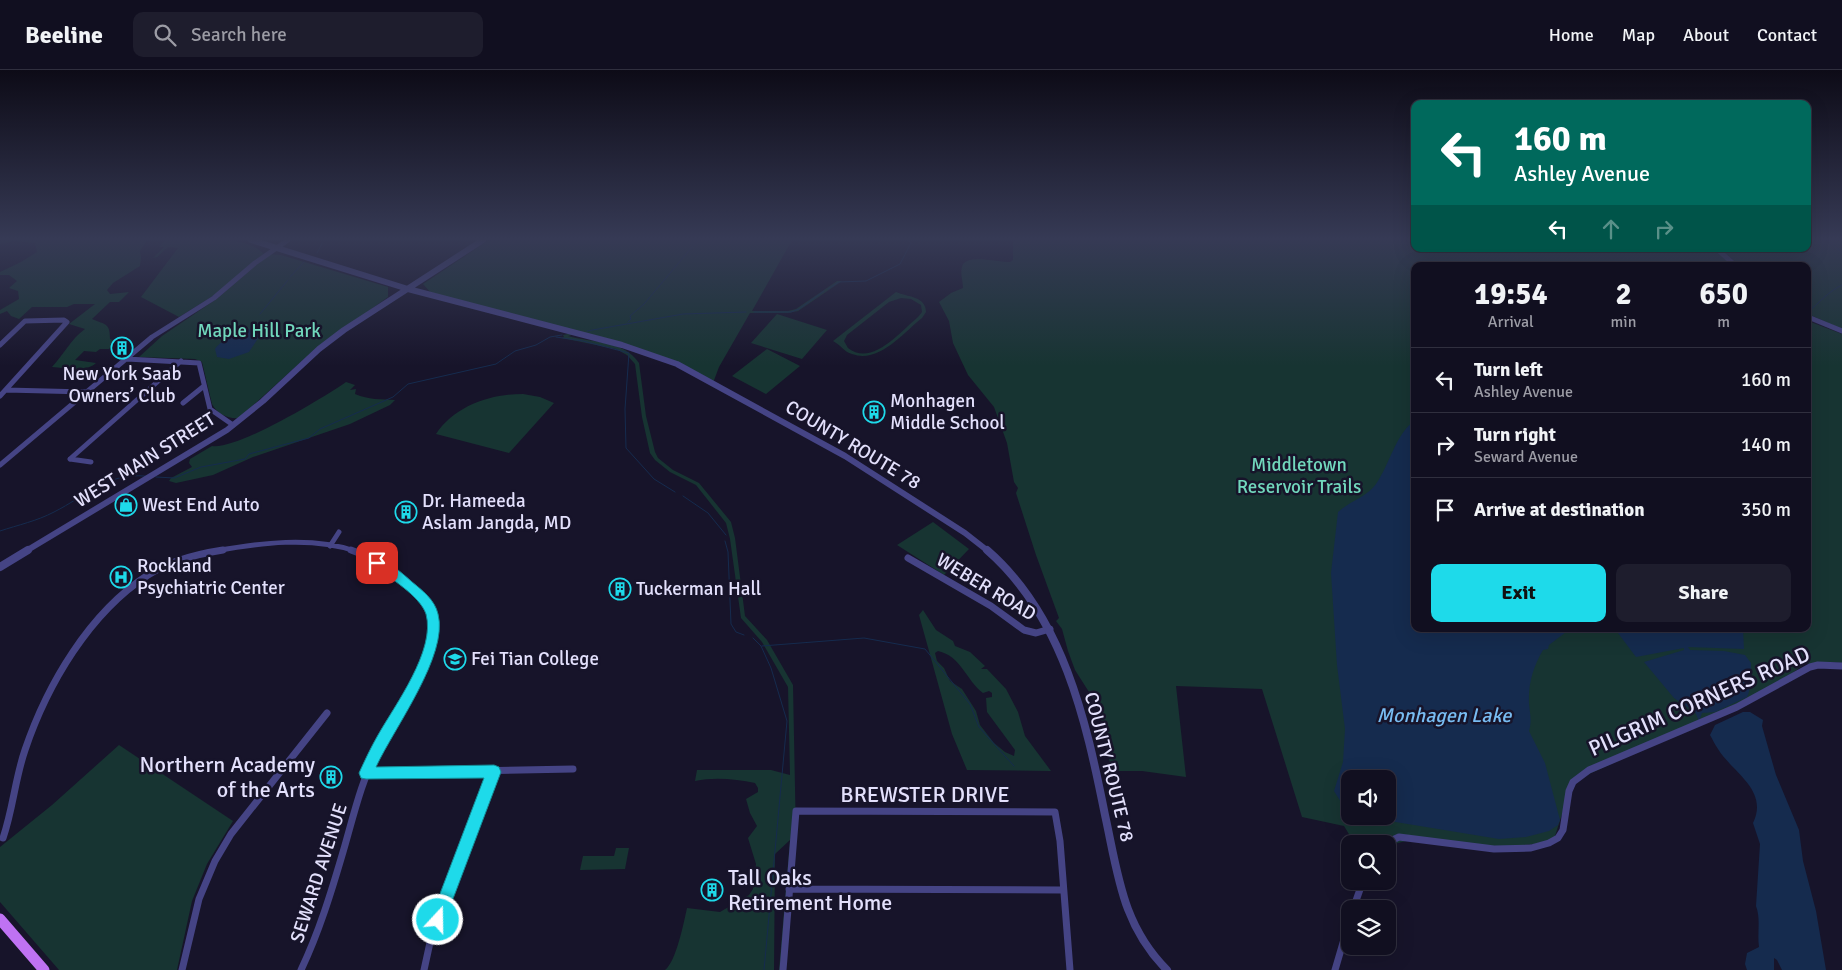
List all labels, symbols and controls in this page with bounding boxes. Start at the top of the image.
search box [133,12,483,57]
text: Beeline [25,20,103,50]
icon: search [151,21,179,49]
text: Search here [191,23,287,47]
text: Home [1549,24,1594,46]
text: Map [1622,24,1655,46]
text: About [1683,24,1729,46]
text: Contact [1757,24,1817,46]
text: 160 m [1514,117,1607,160]
icon: left [1431,120,1496,185]
text: Ashley Avenue [1514,160,1650,187]
icon: left [1544,215,1572,243]
icon: ahead [1597,215,1625,243]
icon: right [1650,215,1678,243]
text: 19:54 [1474,276,1548,313]
text: 2 [1615,276,1632,313]
text: 650 [1699,276,1748,313]
text: Arrival [1488,312,1534,332]
text: min [1611,312,1636,332]
text: m [1717,312,1730,332]
park label: Maple Hill Park [197,319,321,343]
building icon: New York Saab Owners’ Club [110,336,134,360]
text: Turn left [1474,358,1543,382]
place label: New York Saab Owners’ Club [63,362,181,408]
icon: left [1431,366,1459,394]
text: 160 m [1741,368,1791,392]
text: Ashley Avenue [1474,382,1573,402]
place label: Monhagen Middle School [890,389,1005,435]
street label: COUNTY ROUTE 78 [781,395,925,495]
building icon: Monhagen Middle School [862,400,886,424]
street label: WEST MAIN STREET [70,407,221,513]
text: Turn right [1474,423,1556,447]
icon: right [1431,431,1459,459]
text: 140 m [1741,433,1791,457]
text: Seward Avenue [1474,447,1578,467]
park label: Middletown Reservoir Trails [1237,453,1361,499]
place label: Dr. Hameeda Aslam Jangda, MD [422,489,571,535]
shop icon: West End Auto [114,493,138,517]
place label: West End Auto [142,493,260,517]
icon: arrive [1431,496,1459,524]
text: Arrive at destination [1474,498,1645,522]
text: 350 m [1741,498,1791,522]
building icon: Dr. Hameeda Aslam Jangda, MD [394,500,418,524]
pin [356,542,398,584]
street label: WEBER ROAD [932,548,1040,626]
icon: arrive [363,549,391,577]
place label: Rockland Psychiatric Center [137,554,285,600]
button: Exit [1431,564,1606,622]
button: Share [1616,564,1791,622]
hospital icon: Rockland Psychiatric Center [109,565,133,589]
building icon: Tuckerman Hall [608,577,632,601]
place label: Tuckerman Hall [636,577,761,601]
street label: PILGRIM CORNERS ROAD [1584,640,1814,762]
school or university icon: Fei Tian College [443,647,467,671]
place label: Fei Tian College [471,647,599,671]
street label: COUNTY ROUTE 78 [1079,690,1139,844]
water label: Monhagen Lake [1377,703,1512,728]
place label: Northern Academy of the Arts [140,751,316,803]
building icon: Northern Academy of the Arts [319,765,343,789]
map controls [1341,770,1396,955]
button: sound [1341,770,1396,825]
street label: BREWSTER DRIVE [840,781,1010,808]
street label: SEWARD AVENUE [285,800,353,946]
button: search [1341,835,1396,890]
place label: Tall Oaks Retirement Home [728,864,892,916]
building icon: Tall Oaks Retirement Home [700,878,724,902]
position arrow [411,893,463,945]
button: layers [1341,900,1396,955]

